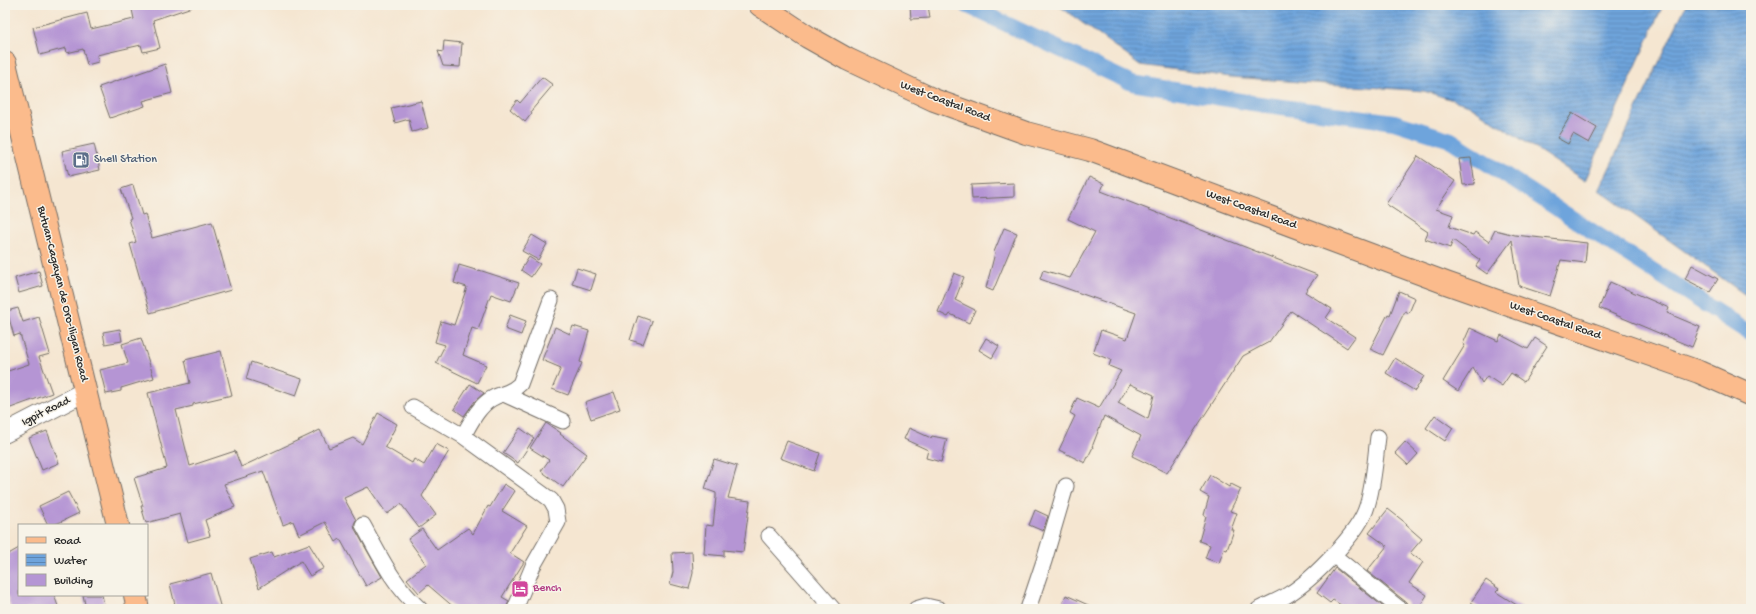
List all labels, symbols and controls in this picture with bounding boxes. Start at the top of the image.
street label: West Coastal Road [898,78,993,126]
fuel station icon: Shell Station [71,150,91,170]
place label: Shell Station [94,153,157,167]
street label: West Coastal Road [1204,187,1299,233]
street label: Butuan-Cagayan de Oro-Iligan Road [33,204,91,384]
street label: West Coastal Road [1508,299,1603,343]
street label: Igpit Road [20,393,73,430]
legend [18,524,148,596]
text: Road [54,535,81,549]
text: Water [54,555,88,569]
text: Building [53,575,93,589]
hotel icon: Bench [510,579,530,599]
place label: Bench [532,582,562,596]

